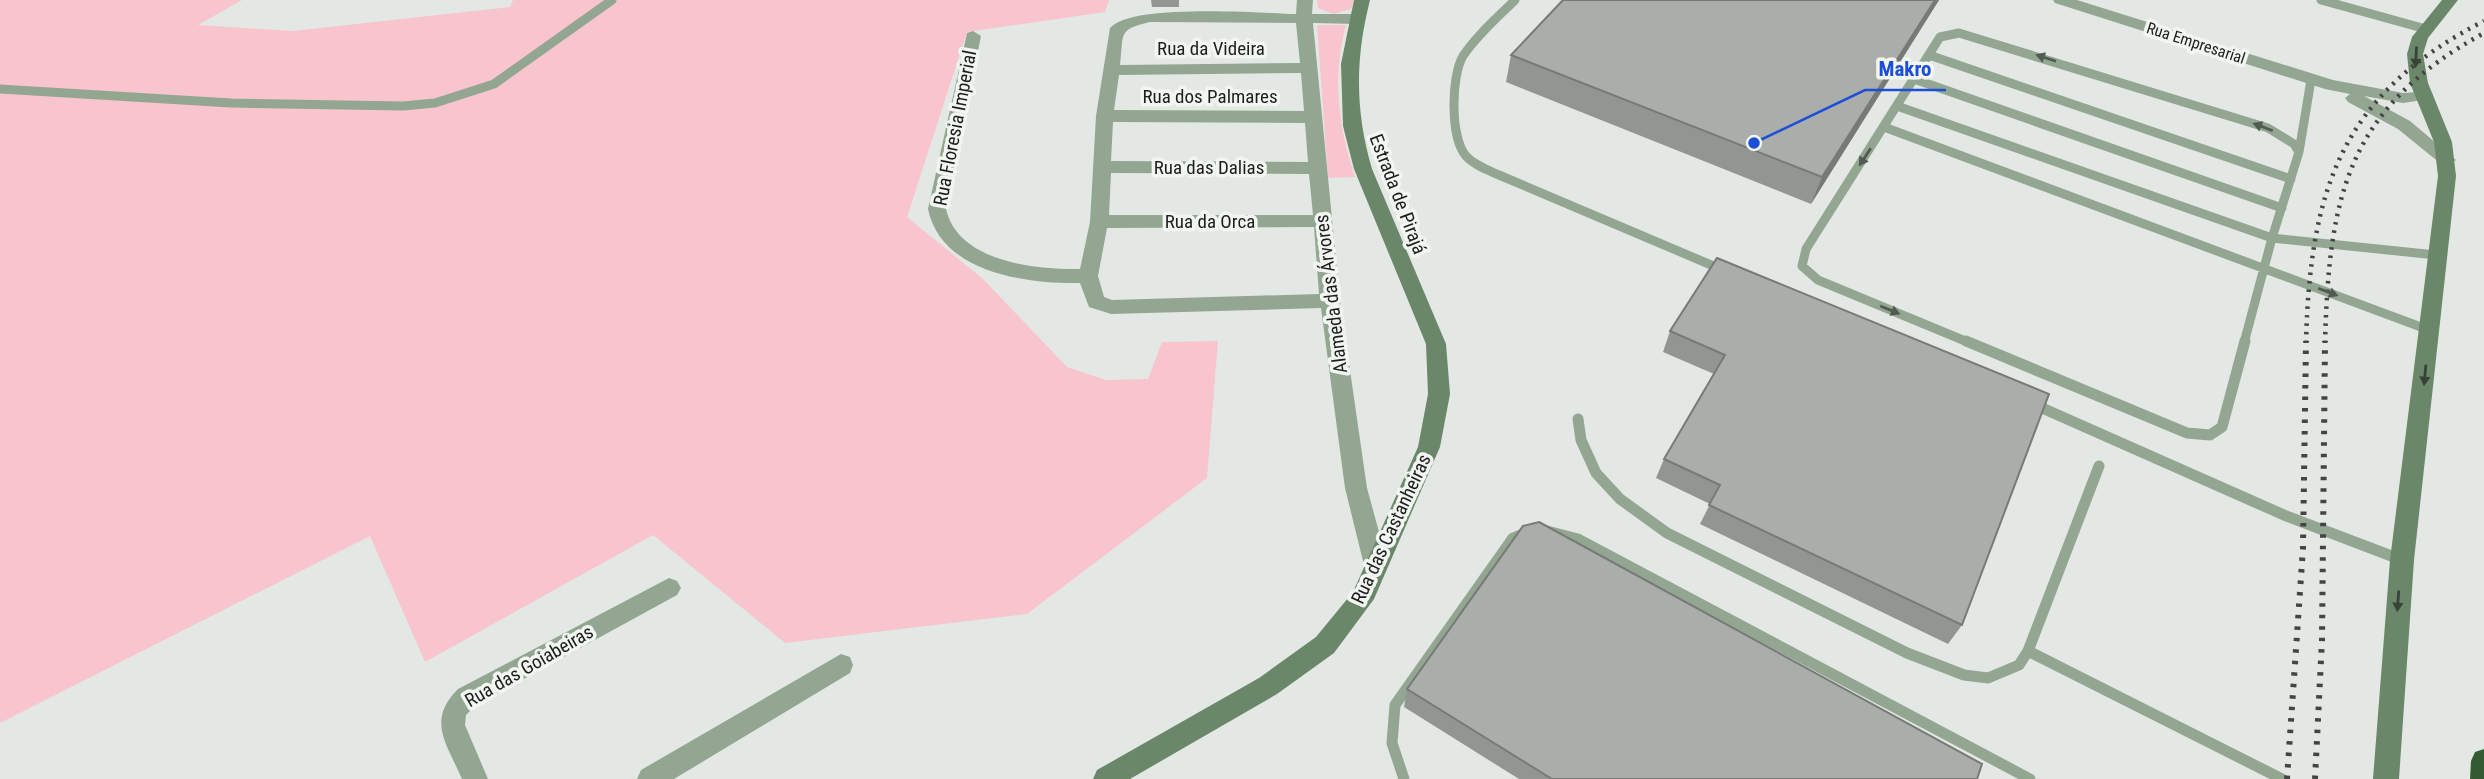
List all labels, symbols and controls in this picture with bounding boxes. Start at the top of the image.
street label: Rua Empresarial [2144,18,2248,68]
street label: Rua da Videira [1157,37,1265,60]
one-way arrow [2410,46,2421,68]
street label: Rua Floresia Imperial [929,48,981,208]
callout: Makro [1865,48,1946,90]
one-way arrow [2035,52,2056,63]
text: Makro [1879,57,1931,81]
street label: Rua dos Palmares [1142,85,1278,108]
one-way arrow [2252,121,2273,132]
street label: Estrada de Pirajá [1365,131,1431,257]
one-way arrow [1858,148,1871,167]
street label: Rua das Dalias [1154,156,1264,179]
street label: Rua da Orca [1165,210,1255,233]
street label: Alameda das Árvores [1310,213,1352,375]
one-way arrow [2317,287,2338,298]
one-way arrow [1880,305,1901,316]
one-way arrow [2419,365,2430,387]
street label: Rua das Castanheiras [1346,451,1436,607]
one-way arrow [2393,590,2404,612]
street label: Rua das Goiabeiras [461,620,597,712]

